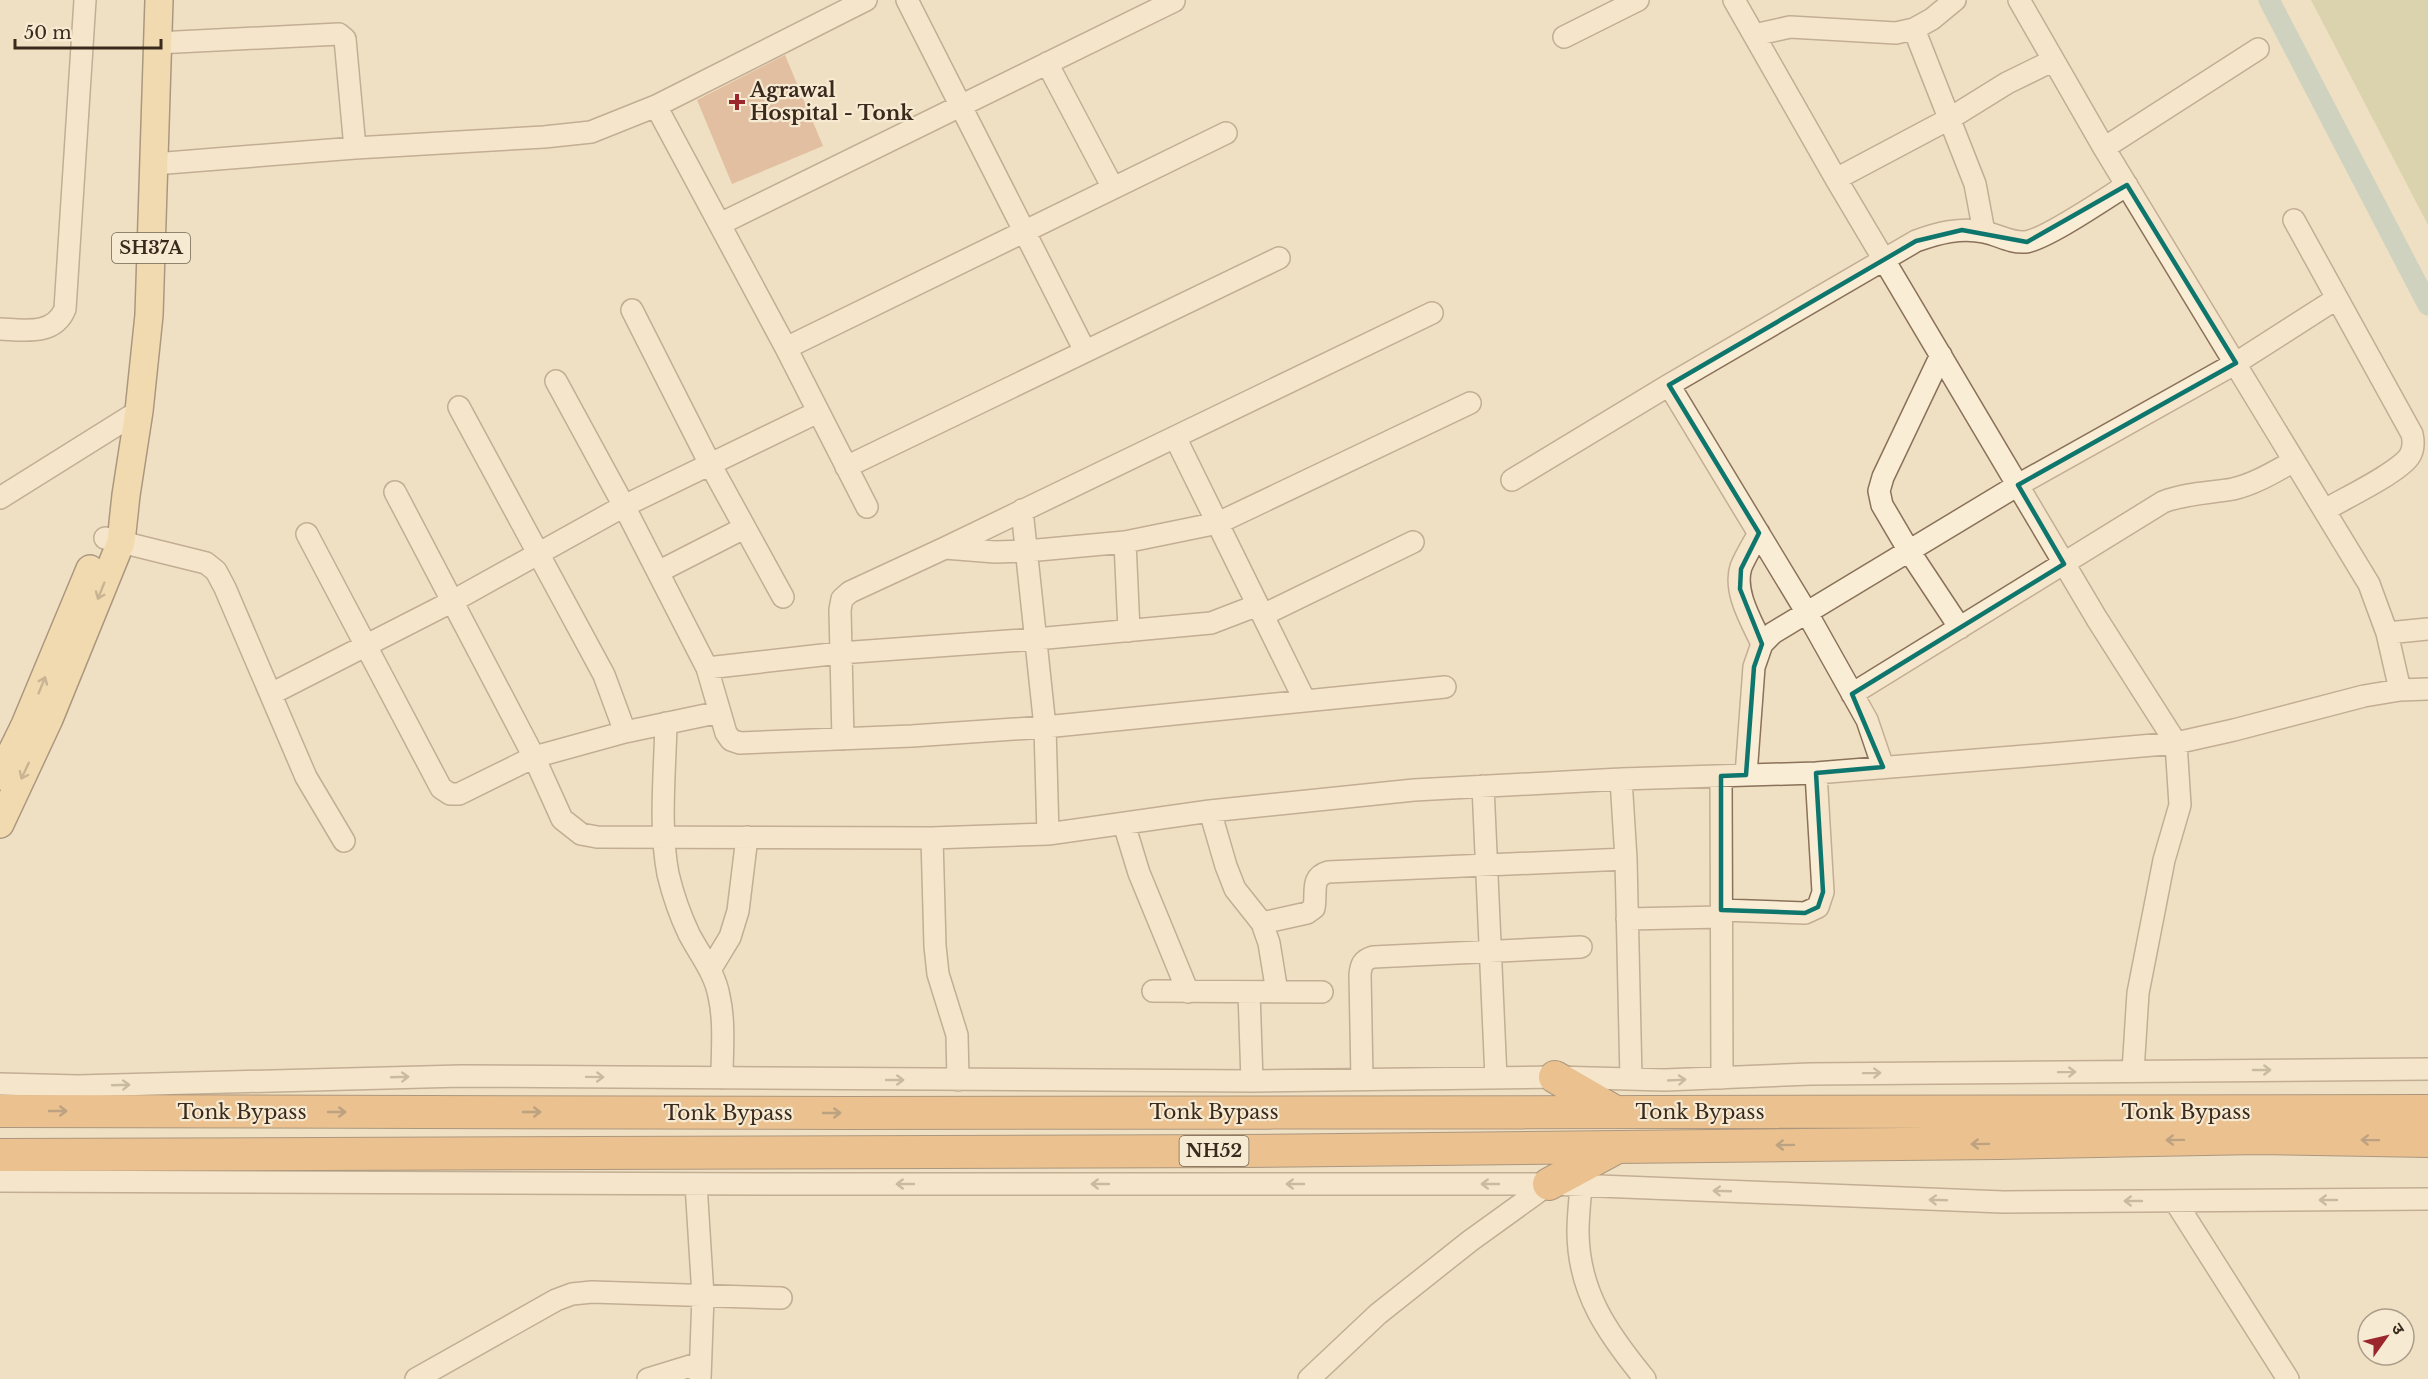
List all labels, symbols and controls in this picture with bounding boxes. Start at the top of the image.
scale bar [15,12,160,50]
text: 50 m [24,22,72,44]
place label: Agrawal Hospital - Tonk [749,78,914,125]
marker: Agrawal Hospital - Tonk [728,93,746,111]
road number: SH37A [112,233,190,263]
one-way arrow [95,582,106,600]
one-way arrow [37,677,48,695]
one-way arrow [18,761,30,779]
one-way arrow [2251,1064,2271,1076]
one-way arrow [2056,1066,2076,1077]
one-way arrow [1861,1068,1881,1079]
one-way arrow [390,1071,410,1083]
one-way arrow [585,1071,605,1083]
one-way arrow [885,1074,905,1086]
one-way arrow [1666,1074,1686,1085]
one-way arrow [111,1079,131,1091]
street label: Tonk Bypass [178,1100,306,1124]
street label: Tonk Bypass [1150,1100,1278,1124]
street label: Tonk Bypass [1636,1100,1764,1124]
street label: Tonk Bypass [2122,1100,2250,1124]
street label: Tonk Bypass [664,1101,792,1125]
one-way arrow [48,1105,68,1117]
one-way arrow [327,1106,347,1118]
one-way arrow [522,1106,542,1118]
one-way arrow [822,1107,842,1119]
one-way arrow [2165,1134,2185,1146]
one-way arrow [2360,1134,2380,1146]
road number: NH52 [1180,1136,1248,1166]
one-way arrow [1970,1138,1990,1150]
one-way arrow [1775,1139,1795,1151]
one-way arrow [896,1178,916,1190]
one-way arrow [1091,1178,1111,1190]
one-way arrow [1286,1178,1306,1190]
one-way arrow [1481,1178,1501,1190]
one-way arrow [1712,1185,1732,1197]
one-way arrow [1928,1194,1948,1205]
one-way arrow [2318,1194,2338,1206]
one-way arrow [2123,1195,2143,1207]
north arrow [2356,1307,2416,1367]
text: उ [2388,1319,2410,1339]

